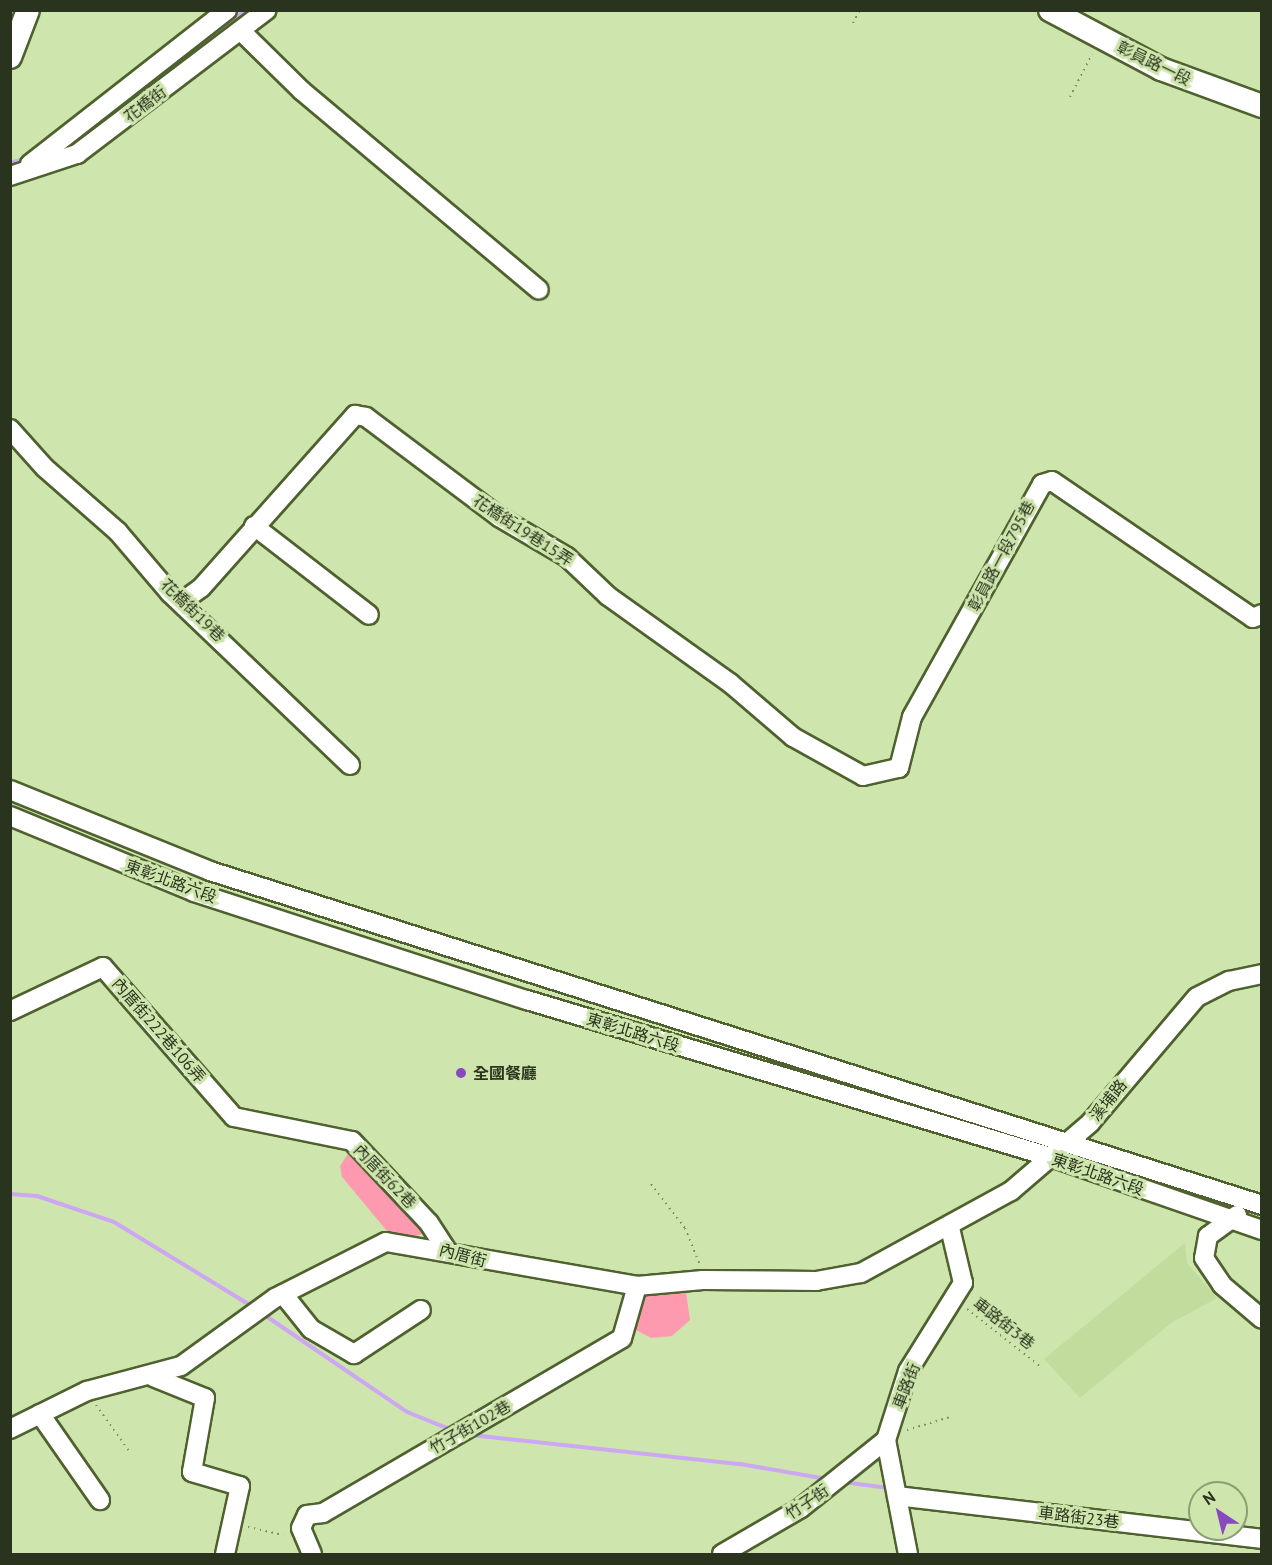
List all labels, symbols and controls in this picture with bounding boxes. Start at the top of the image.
street label: 彰員路一段 [1114,37,1194,89]
street label: 花橋街 [120,82,170,126]
street label: 花橋街19巷15弄 [470,491,576,569]
street label: 彰員路一段795巷 [964,498,1038,614]
street label: 花橋街19巷 [157,575,229,645]
street label: 東彰北路六段 [123,856,219,906]
street label: 內厝街222巷106弄 [108,974,210,1086]
street label: 東彰北路六段 [584,1009,682,1055]
place label: 全國餐廳 [473,1063,537,1083]
marker: 全國餐廳 [454,1066,468,1080]
street label: 溪埔路 [1085,1075,1131,1125]
street label: 內厝街62巷 [350,1140,420,1212]
street label: 東彰北路六段 [1049,1149,1147,1199]
street label: 內厝街 [437,1240,489,1270]
street label: 車路街3巷 [969,1293,1039,1353]
street label: 車路街 [888,1360,924,1412]
street label: 竹子街102巷 [426,1396,514,1458]
street label: 竹子街 [782,1481,832,1523]
north arrow [1188,1481,1248,1541]
text: N [1199,1487,1219,1509]
street label: 車路街23巷 [1037,1503,1121,1531]

